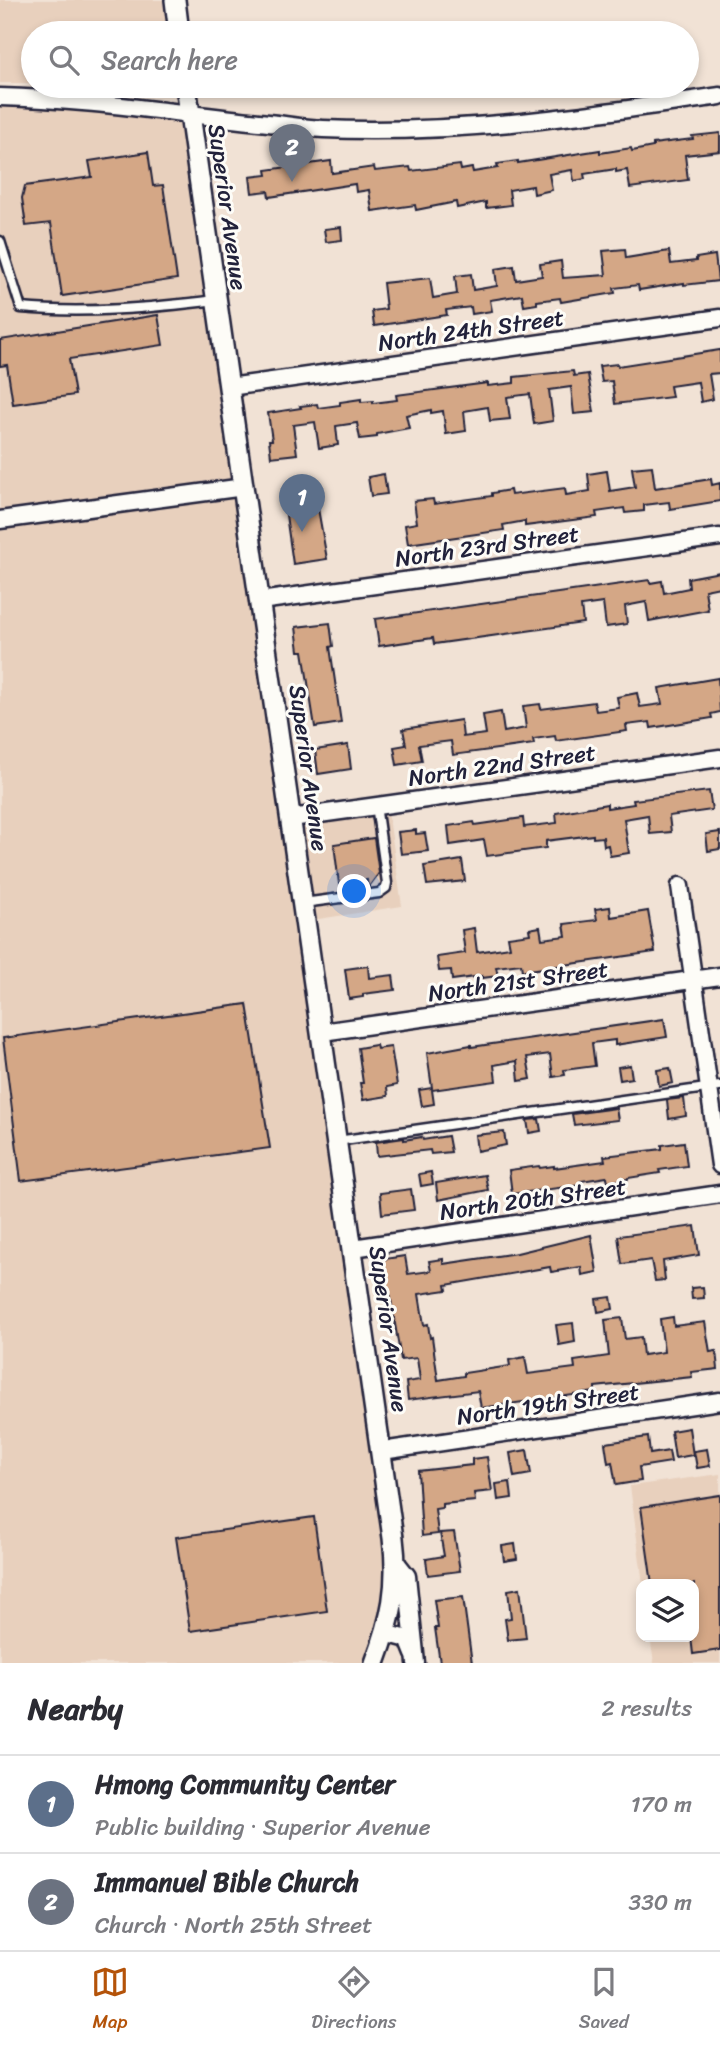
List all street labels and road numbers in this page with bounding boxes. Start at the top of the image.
street label: Superior Avenue [196,121,260,293]
street label: North 24th Street [375,297,567,364]
street label: North 23rd Street [392,513,582,580]
street label: Superior Avenue [277,682,341,854]
street label: North 22nd Street [406,732,599,799]
street label: North 21st Street [425,949,611,1014]
street label: North 20th Street [437,1166,629,1233]
street label: Superior Avenue [357,1243,421,1415]
street label: North 19th Street [454,1371,642,1438]

